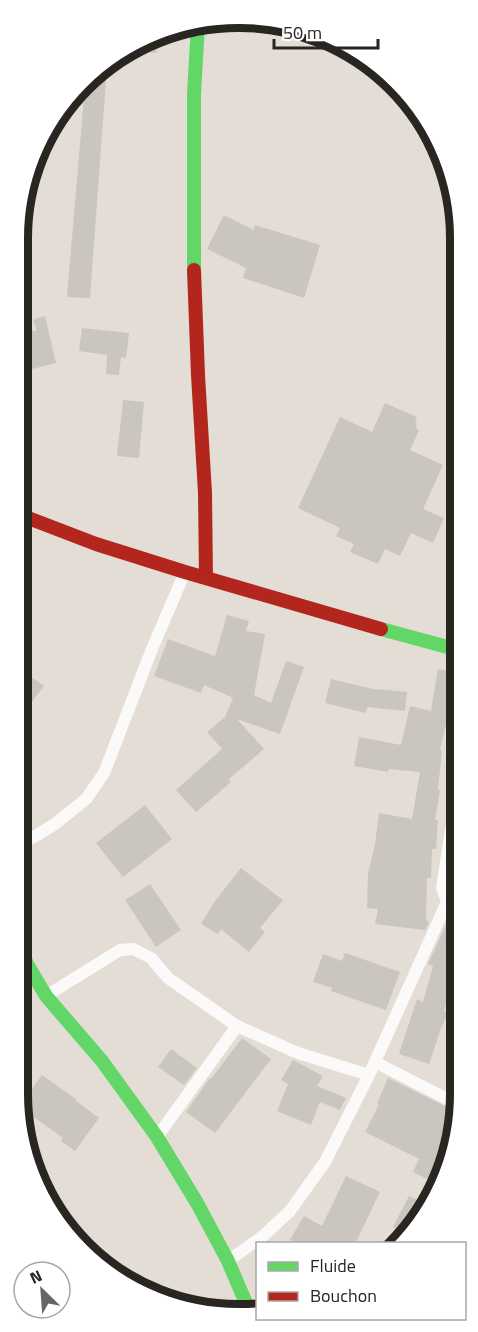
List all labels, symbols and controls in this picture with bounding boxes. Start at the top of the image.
scale bar [274,12,378,50]
text: 50 m [283,19,322,46]
legend [256,1242,466,1320]
text: Fluide [310,1252,356,1279]
north arrow [12,1260,72,1320]
text: N [26,1263,46,1290]
text: Bouchon [310,1282,377,1309]

